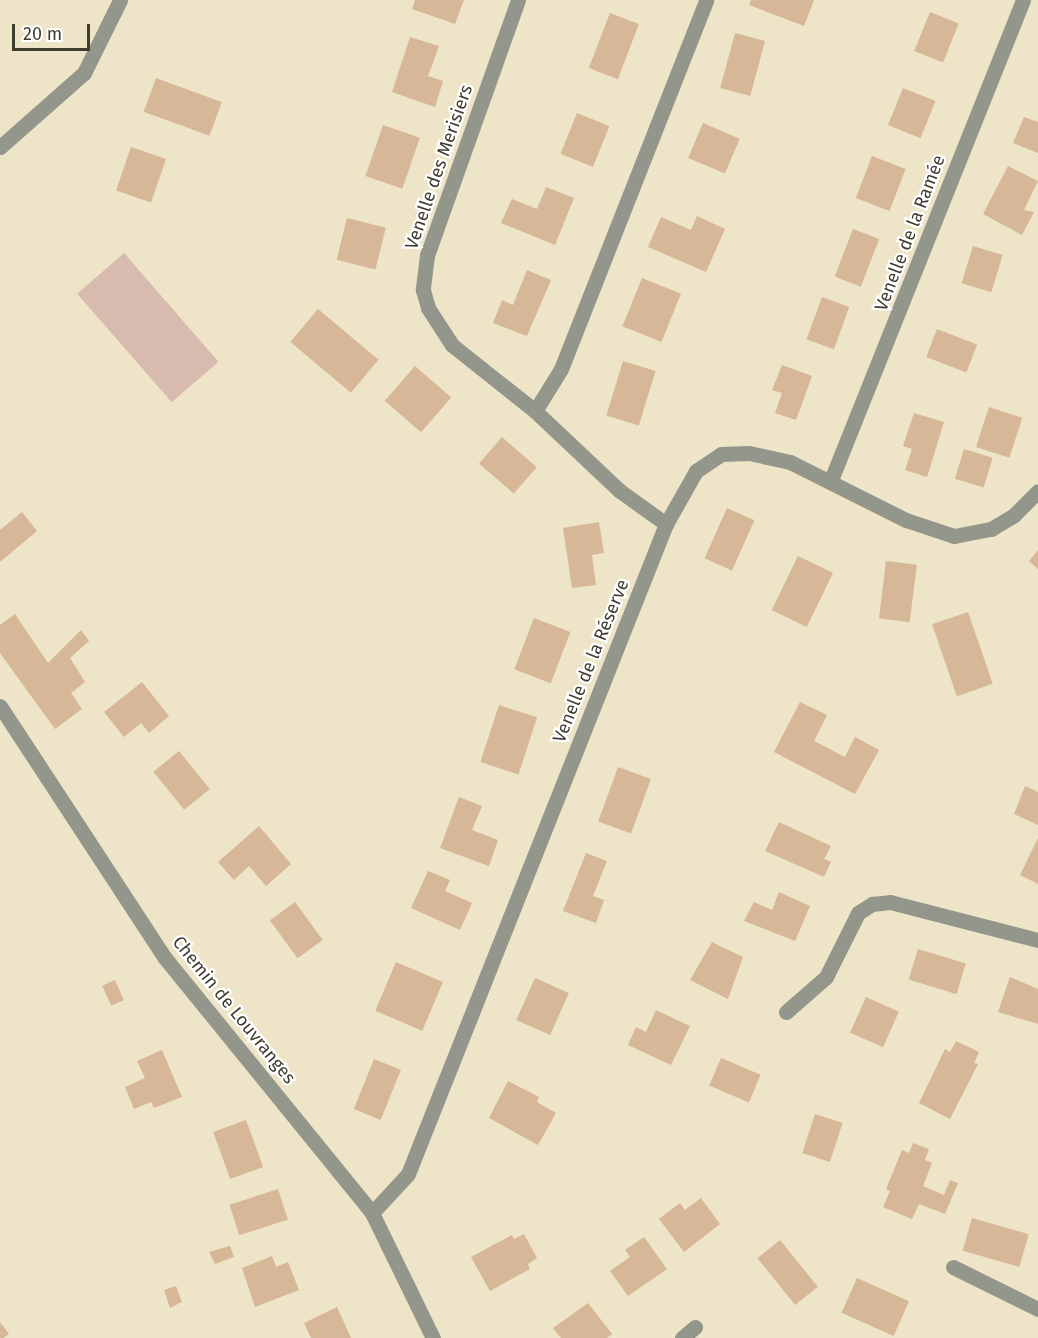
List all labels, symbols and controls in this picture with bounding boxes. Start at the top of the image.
scale bar [15,12,93,50]
text: 20 m [23,23,62,45]
street label: Venelle des Merisiers [401,82,477,252]
street label: Venelle de la Ramée [870,152,950,314]
street label: Venelle de la Réserve [548,576,634,746]
street label: Chemin de Louvranges [168,932,300,1088]

